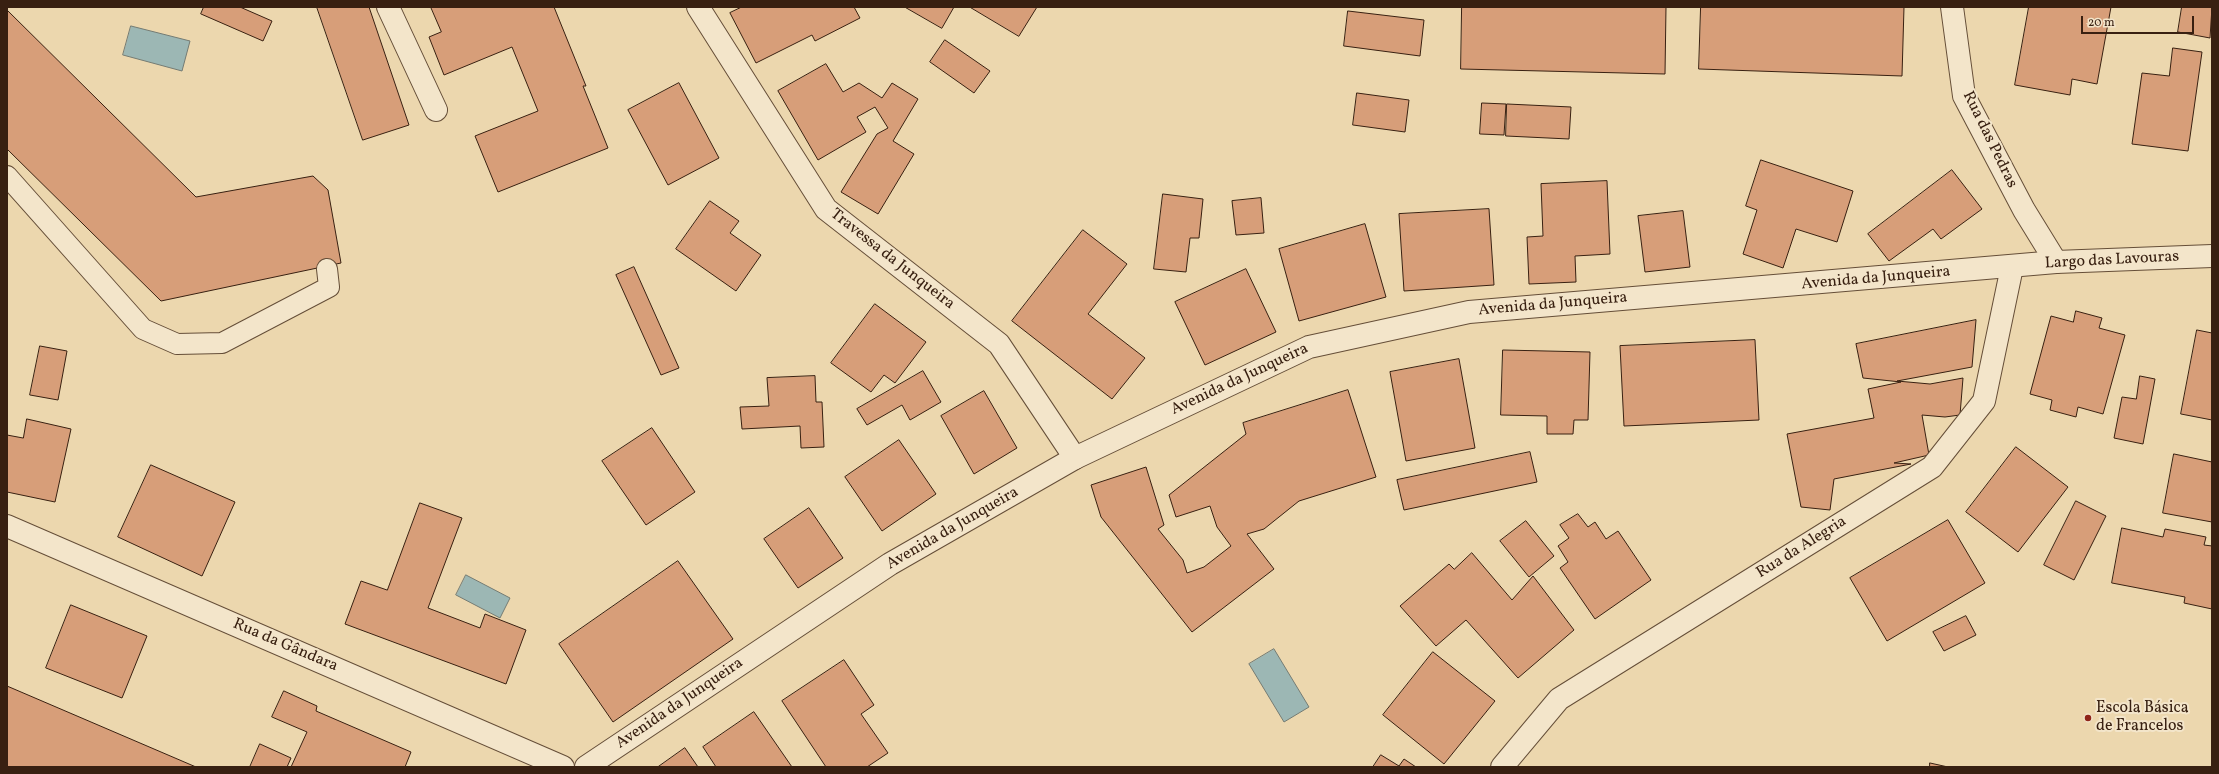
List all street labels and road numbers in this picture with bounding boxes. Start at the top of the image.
street label: Rua das Pedras [1957,88,2021,192]
street label: Travessa da Junqueira [826,205,958,315]
street label: Largo das Lavouras [2044,248,2180,274]
street label: Avenida da Junqueira [1801,263,1951,295]
street label: Avenida da Junqueira [1478,289,1628,321]
street label: Avenida da Junqueira [1168,340,1312,420]
street label: Avenida da Junqueira [883,483,1023,575]
street label: Rua da Alegria [1753,513,1851,583]
street label: Rua da Gândara [230,615,340,677]
street label: Avenida da Junqueira [613,654,747,754]

